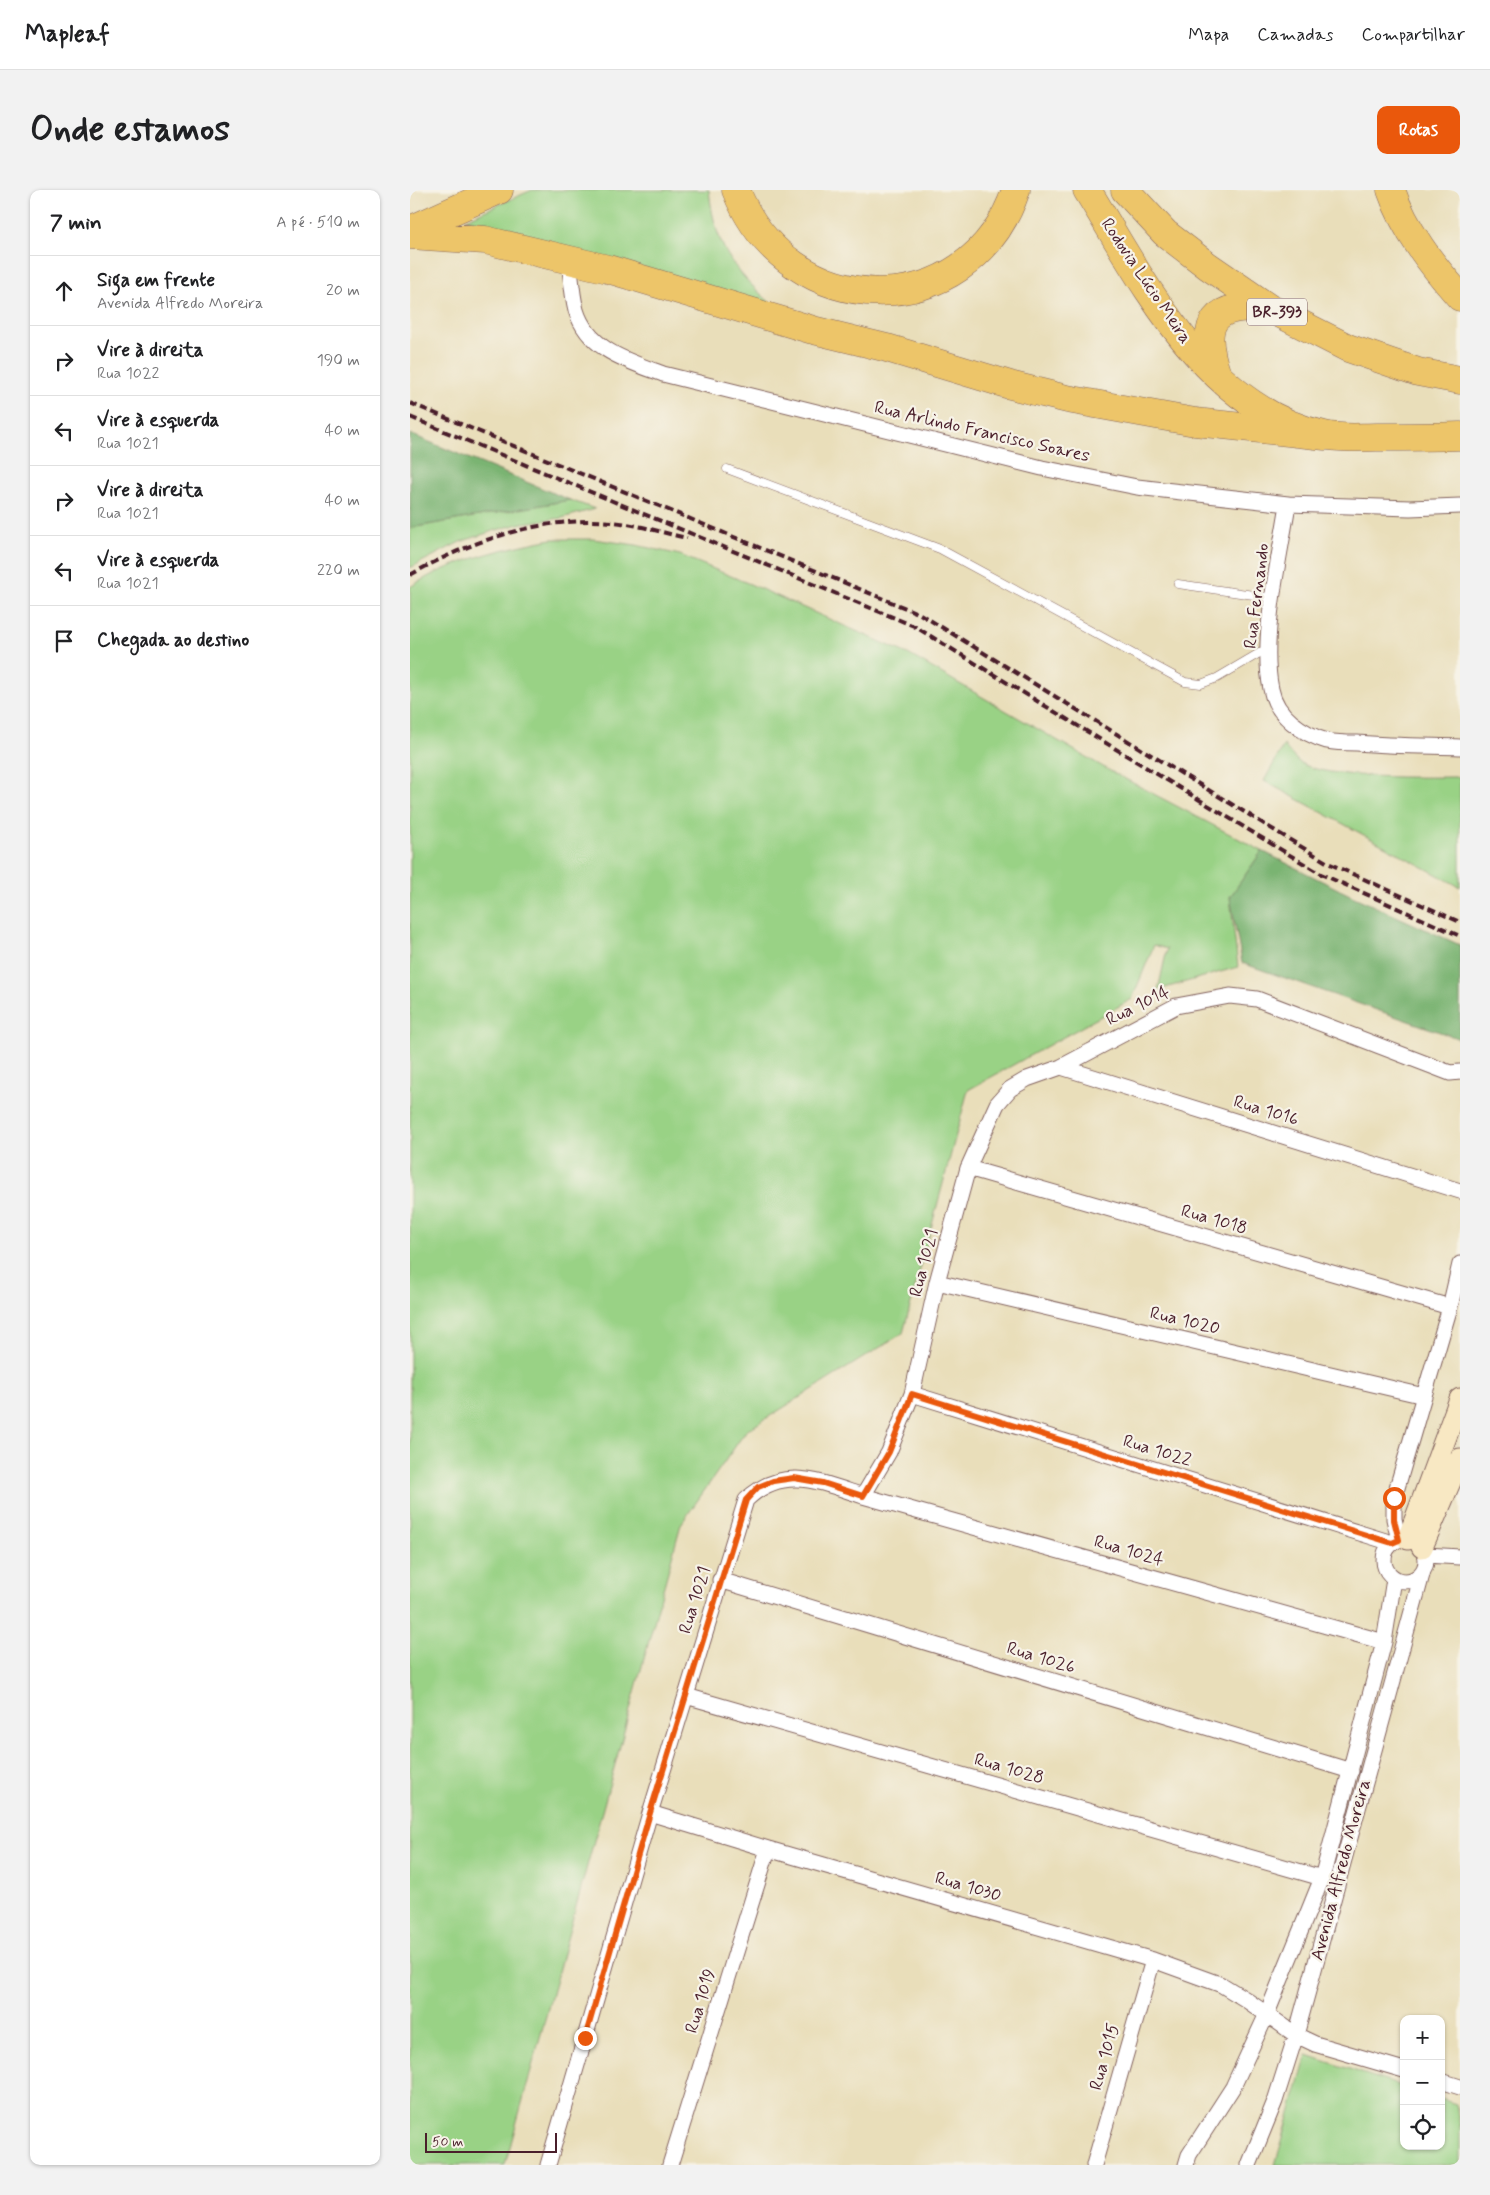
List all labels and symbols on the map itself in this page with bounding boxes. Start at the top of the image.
street label: Rodovia Lúcio Meira [1095,213,1197,349]
road number: BR-393 [1247,298,1307,326]
street label: Rua Arlindo Francisco Soares [872,396,1092,468]
street label: Rua Fernando [1239,542,1275,650]
street label: Rua 1014 [1102,980,1174,1032]
street label: Rua 1016 [1231,1090,1301,1132]
street label: Rua 1018 [1178,1199,1250,1241]
street label: Rua 1021 [904,1226,944,1300]
street label: Rua 1020 [1148,1301,1222,1341]
street label: Rua 1022 [1120,1429,1194,1473]
route start [1383,1487,1406,1510]
street label: Rua 1024 [1091,1530,1167,1572]
street label: Rua 1021 [673,1563,717,1637]
street label: Rua 1026 [1004,1636,1078,1680]
street label: Rua 1028 [971,1748,1047,1790]
street label: Avenida Alfredo Moreira [1305,1777,1377,1963]
street label: Rua 1030 [932,1866,1004,1908]
street label: Rua 1019 [680,1966,722,2036]
street label: Rua 1015 [1084,2021,1126,2093]
route end [574,2027,597,2050]
scale bar [425,2130,558,2153]

